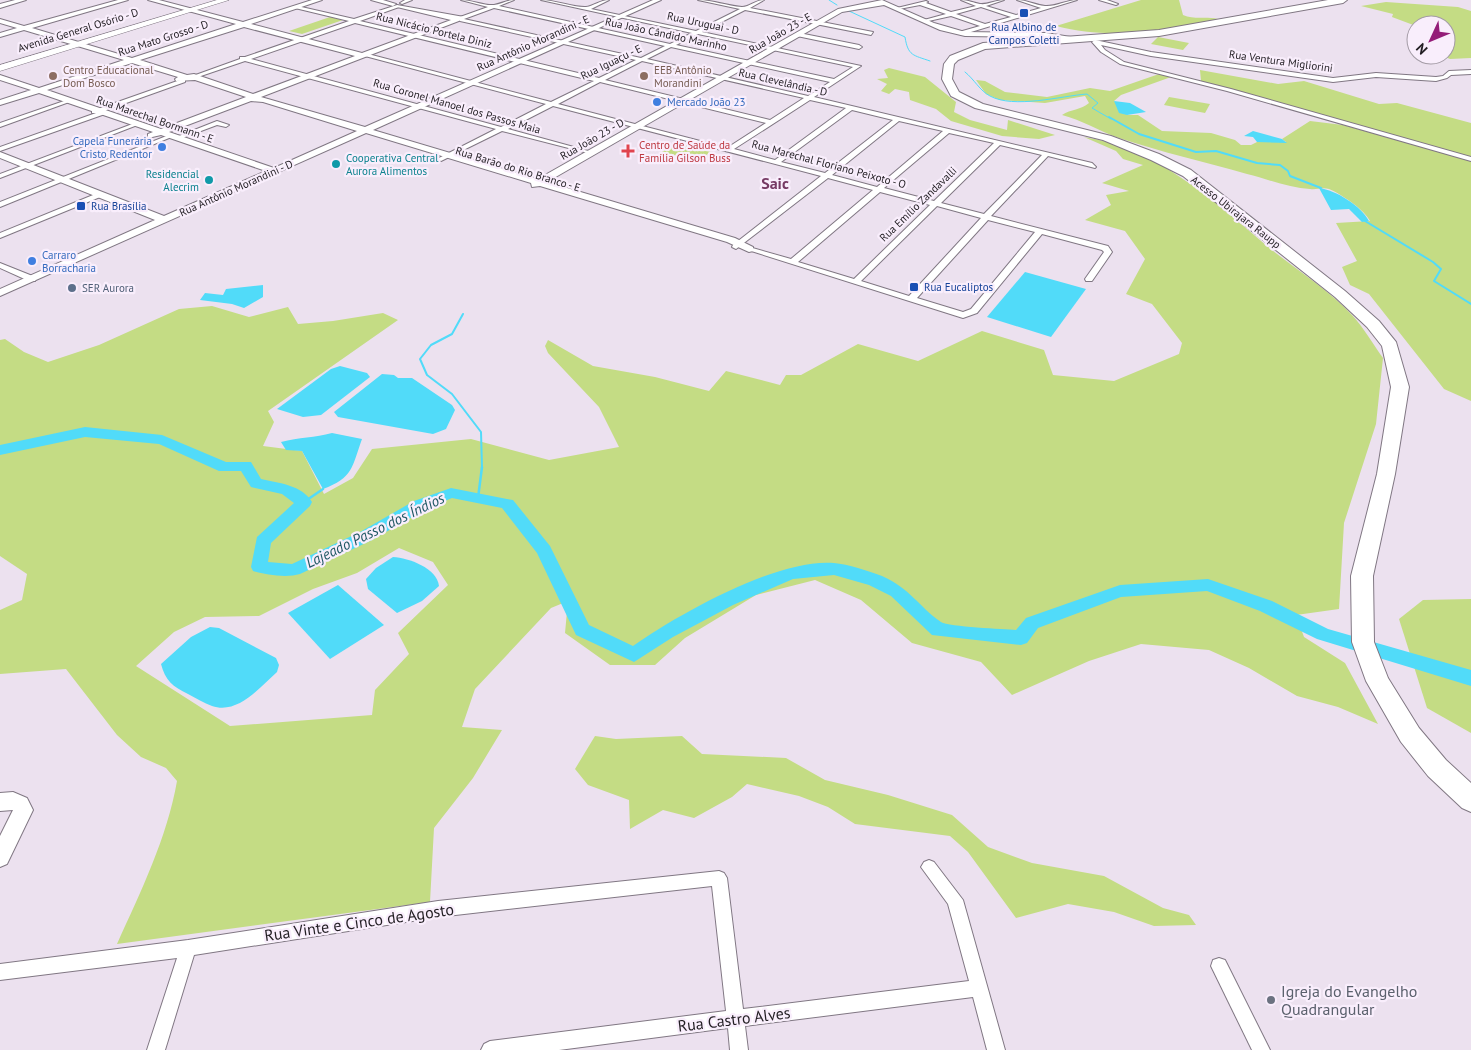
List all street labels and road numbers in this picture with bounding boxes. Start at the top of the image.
street label: Avenida General Osório - D [16,5,140,55]
street label: Rua Nicácio Portela Diniz [375,9,493,51]
street label: Rua Uruguai - D [666,9,740,37]
street label: Rua João 23 - E [746,9,814,57]
street label: Rua Antônio Morandini - E [475,12,592,74]
street label: Rua João Cândido Marinho [604,14,728,54]
street label: Rua Mato Grosso - D [116,17,210,59]
street label: Rua Iguaçu - E [578,41,644,83]
street label: Rua Ventura Migliorini [1228,47,1334,75]
street label: Rua Clevelândia - D [737,65,829,99]
street label: Rua Coronel Manoel dos Passos Maia [372,75,542,137]
street label: Rua Marechal Bormann - E [94,92,216,146]
street label: Rua João 23 - D [558,115,626,163]
street label: Rua Marechal Floriano Peixoto - O [750,137,908,191]
street label: Rua Barão do Rio Branco - E [454,143,582,195]
street label: Rua Antônio Morandini - D [177,157,295,219]
street label: Rua Emílio Zandavalli [876,163,960,244]
street label: Acesso Ubirajara Raupp [1188,173,1284,251]
street label: Rua Vinte e Cinco de Agosto [263,899,455,945]
street label: Rua Castro Alves [677,1002,792,1036]

